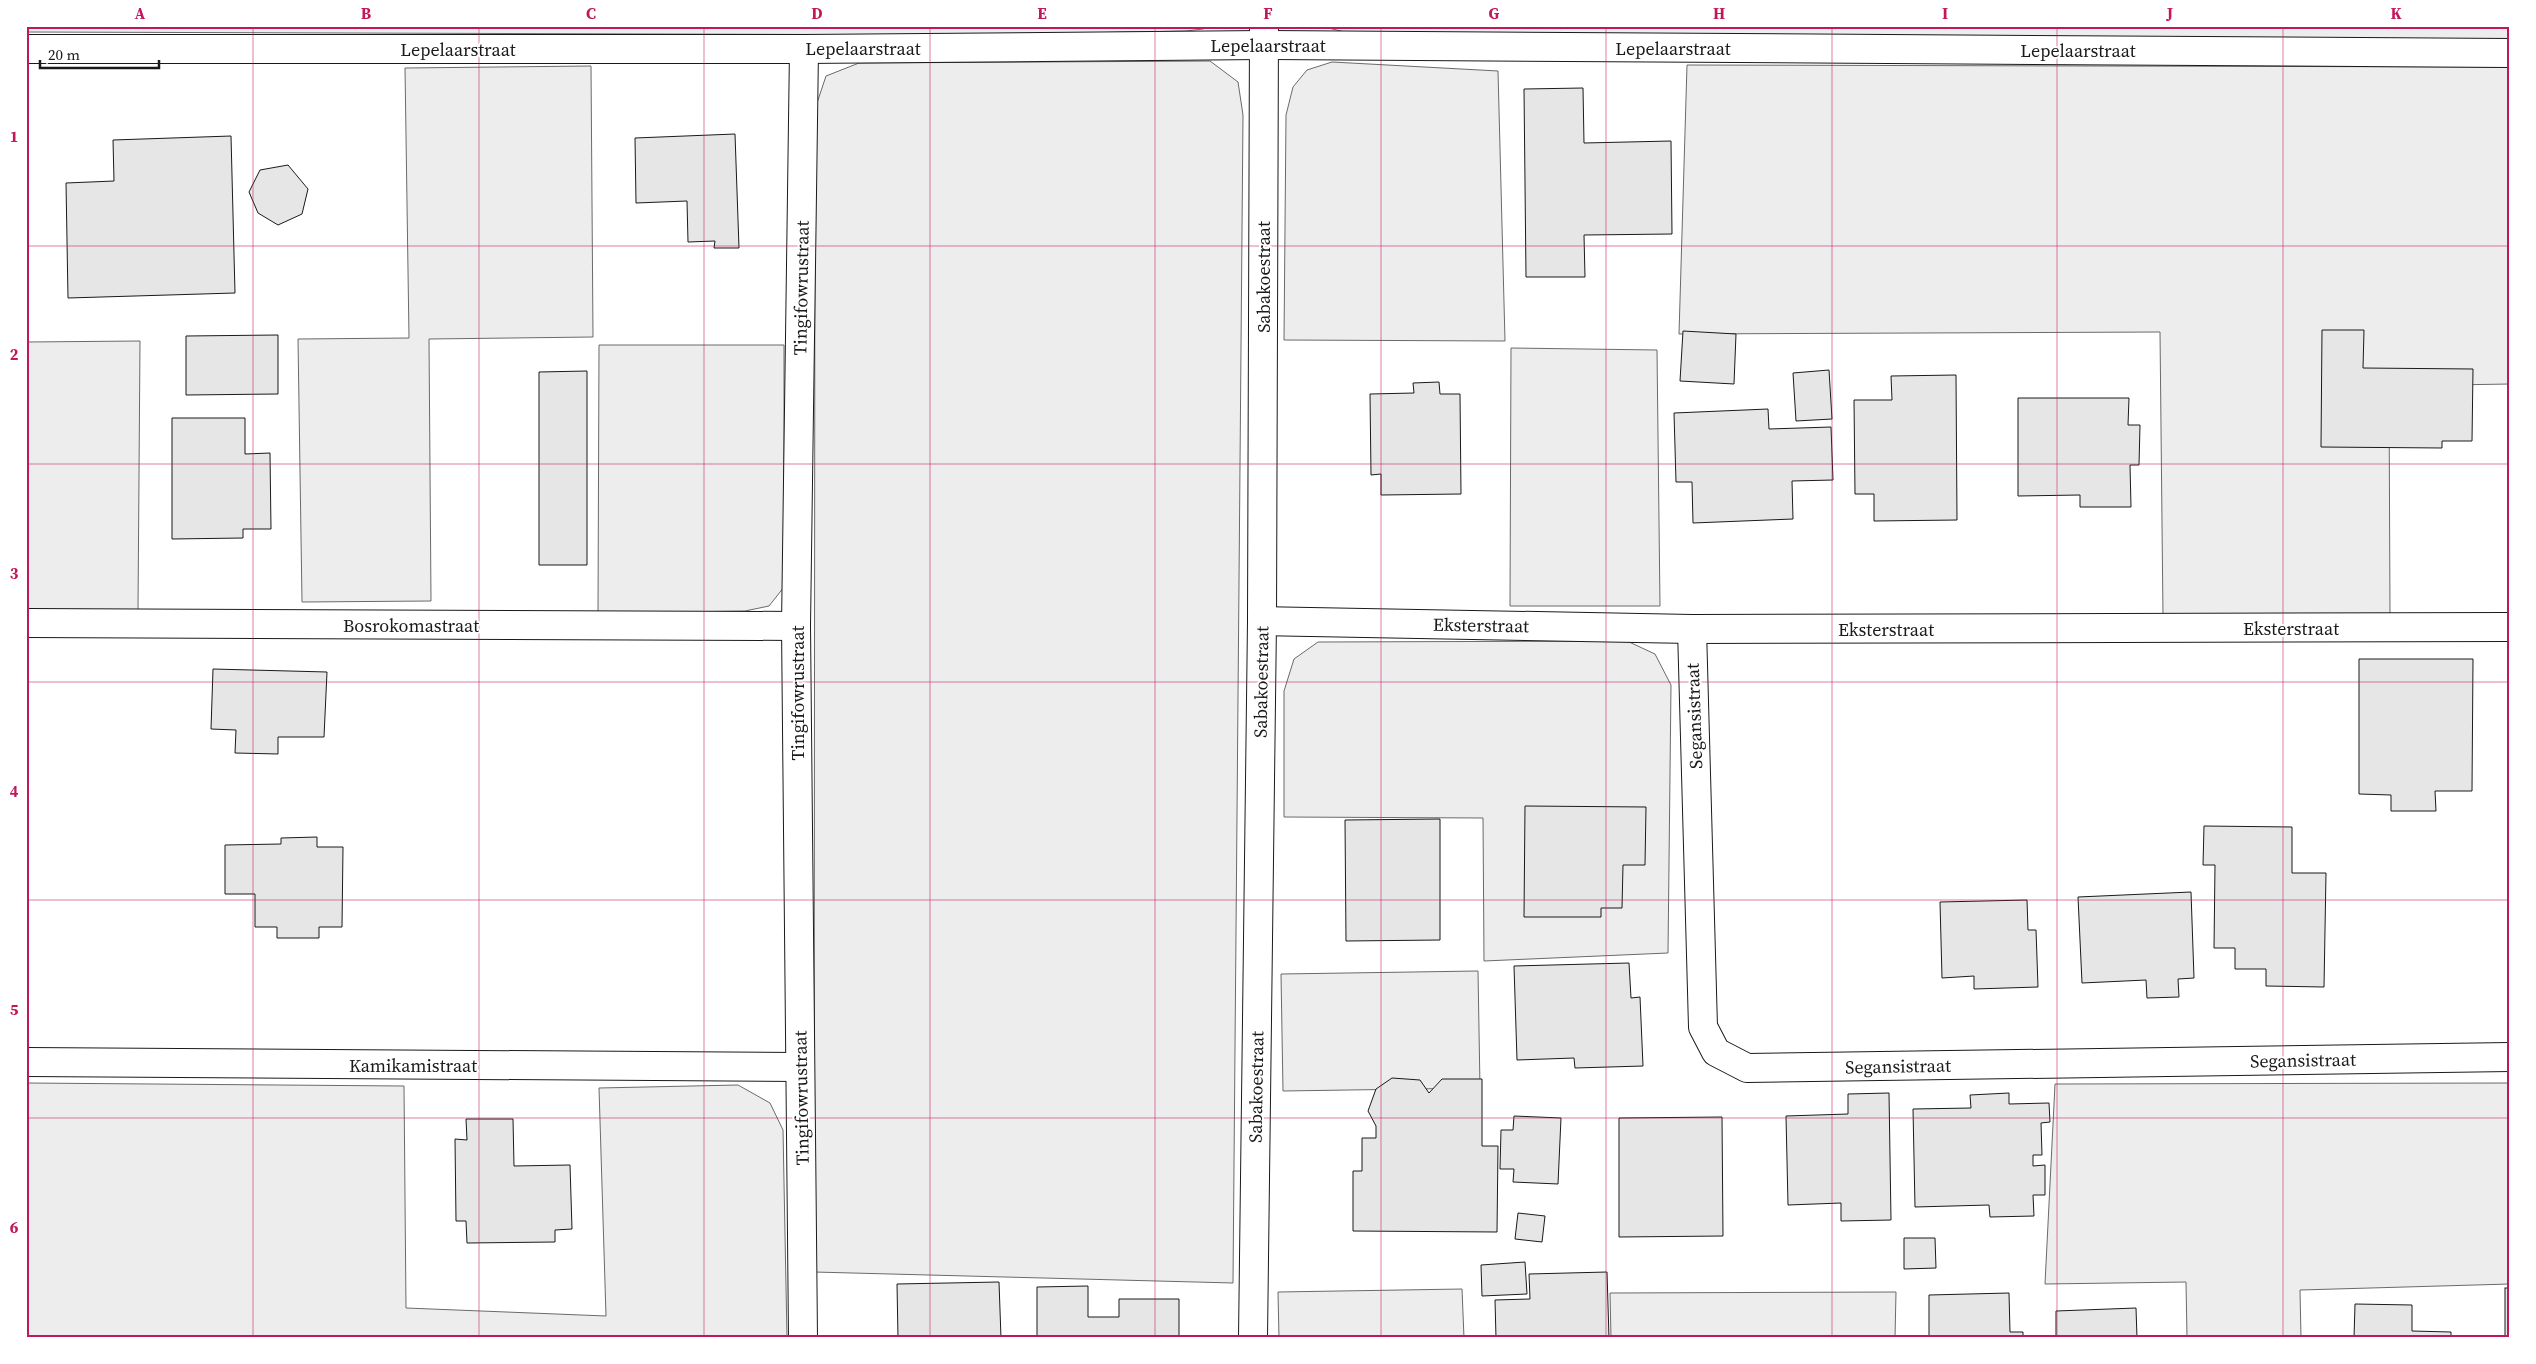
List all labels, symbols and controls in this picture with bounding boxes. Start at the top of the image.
text: A [135,2,146,24]
text: B [361,2,372,24]
text: C [586,2,596,24]
text: D [811,2,823,24]
text: E [1037,2,1047,24]
text: F [1263,2,1273,24]
text: G [1489,2,1500,24]
text: H [1713,2,1725,24]
text: I [1942,2,1948,24]
text: J [2166,2,2173,24]
text: K [2390,2,2402,24]
street label: Lepelaarstraat [1210,33,1326,58]
street label: Lepelaarstraat [805,36,921,61]
street label: Lepelaarstraat [1615,36,1731,61]
street label: Lepelaarstraat [400,37,516,62]
scale bar [40,38,159,70]
street label: Lepelaarstraat [2020,38,2136,63]
text: 20 m [48,44,80,65]
text: 1 [10,125,18,147]
street label: Tingifowrustraat [787,220,815,356]
street label: Sabakoestraat [1251,221,1276,333]
text: 2 [10,343,19,365]
text: 3 [10,562,19,584]
street label: Eksterstraat [1433,612,1529,638]
street label: Bosrokomastraat [343,613,479,638]
street label: Eksterstraat [2243,616,2339,641]
street label: Eksterstraat [1838,617,1934,642]
street label: Tingifowrustraat [785,625,810,760]
street label: Sabakoestraat [1248,626,1274,738]
street label: Segansistraat [1680,663,1708,769]
text: 4 [10,780,19,802]
text: 5 [10,998,19,1020]
street label: Tingifowrustraat [787,1030,815,1166]
street label: Sabakoestraat [1243,1031,1269,1143]
street label: Segansistraat [2250,1047,2356,1073]
street label: Kamikamistraat [349,1053,477,1078]
street label: Segansistraat [1845,1053,1951,1079]
text: 6 [10,1216,19,1238]

